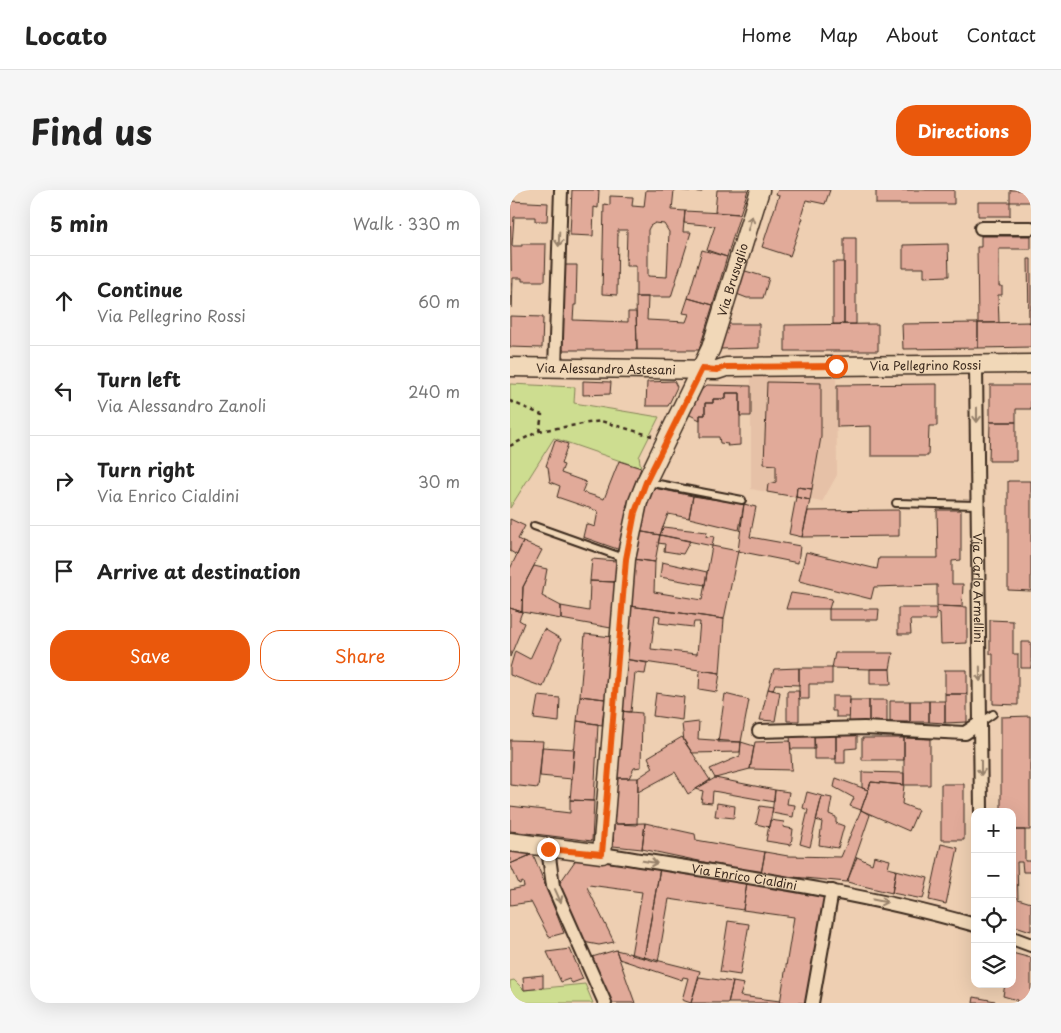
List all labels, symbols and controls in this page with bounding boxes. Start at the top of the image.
text: Locato [25,17,107,53]
text: Home [741,21,791,48]
text: Map [819,21,858,48]
text: About [886,21,938,48]
text: Contact [966,21,1036,48]
text: Find us [30,104,152,157]
button: Directions [896,105,1031,156]
text: 5 min [50,207,108,239]
text: Walk · 330 m [353,211,460,235]
one-way arrow [746,216,756,232]
one-way arrow [554,230,564,246]
street label: Via Brusuglio [712,240,752,319]
text: Continue [97,275,183,303]
icon: ahead [50,287,78,315]
text: 60 m [418,289,460,313]
text: Via Pellegrino Rossi [97,303,246,327]
route start [825,355,848,378]
street label: Via Pellegrino Rossi [870,355,981,375]
street label: Via Alessandro Astesani [536,358,676,378]
text: Turn left [97,365,181,393]
icon: left [50,377,78,405]
text: 240 m [408,379,460,403]
text: Via Alessandro Zanoli [97,393,266,417]
one-way arrow [972,406,982,422]
text: Turn right [97,455,195,483]
icon: right [50,467,78,495]
text: 30 m [418,469,460,493]
text: Via Enrico Cialdini [97,483,239,507]
street label: Via Carlo Armellini [969,533,988,643]
icon: arrive [50,557,78,585]
text: Arrive at destination [97,557,301,585]
button: Save [50,630,250,681]
button: Share [260,630,460,681]
one-way arrow [975,665,985,681]
one-way arrow [976,759,986,775]
map controls [971,808,1016,988]
button: + [971,808,1016,853]
route end [537,838,560,861]
button: − [971,853,1016,898]
one-way arrow [642,857,658,867]
street label: Via Enrico Cialdini [690,859,799,894]
one-way arrow [553,888,563,903]
one-way arrow [871,897,887,906]
button: locate [971,898,1016,943]
button: layers [971,943,1016,988]

